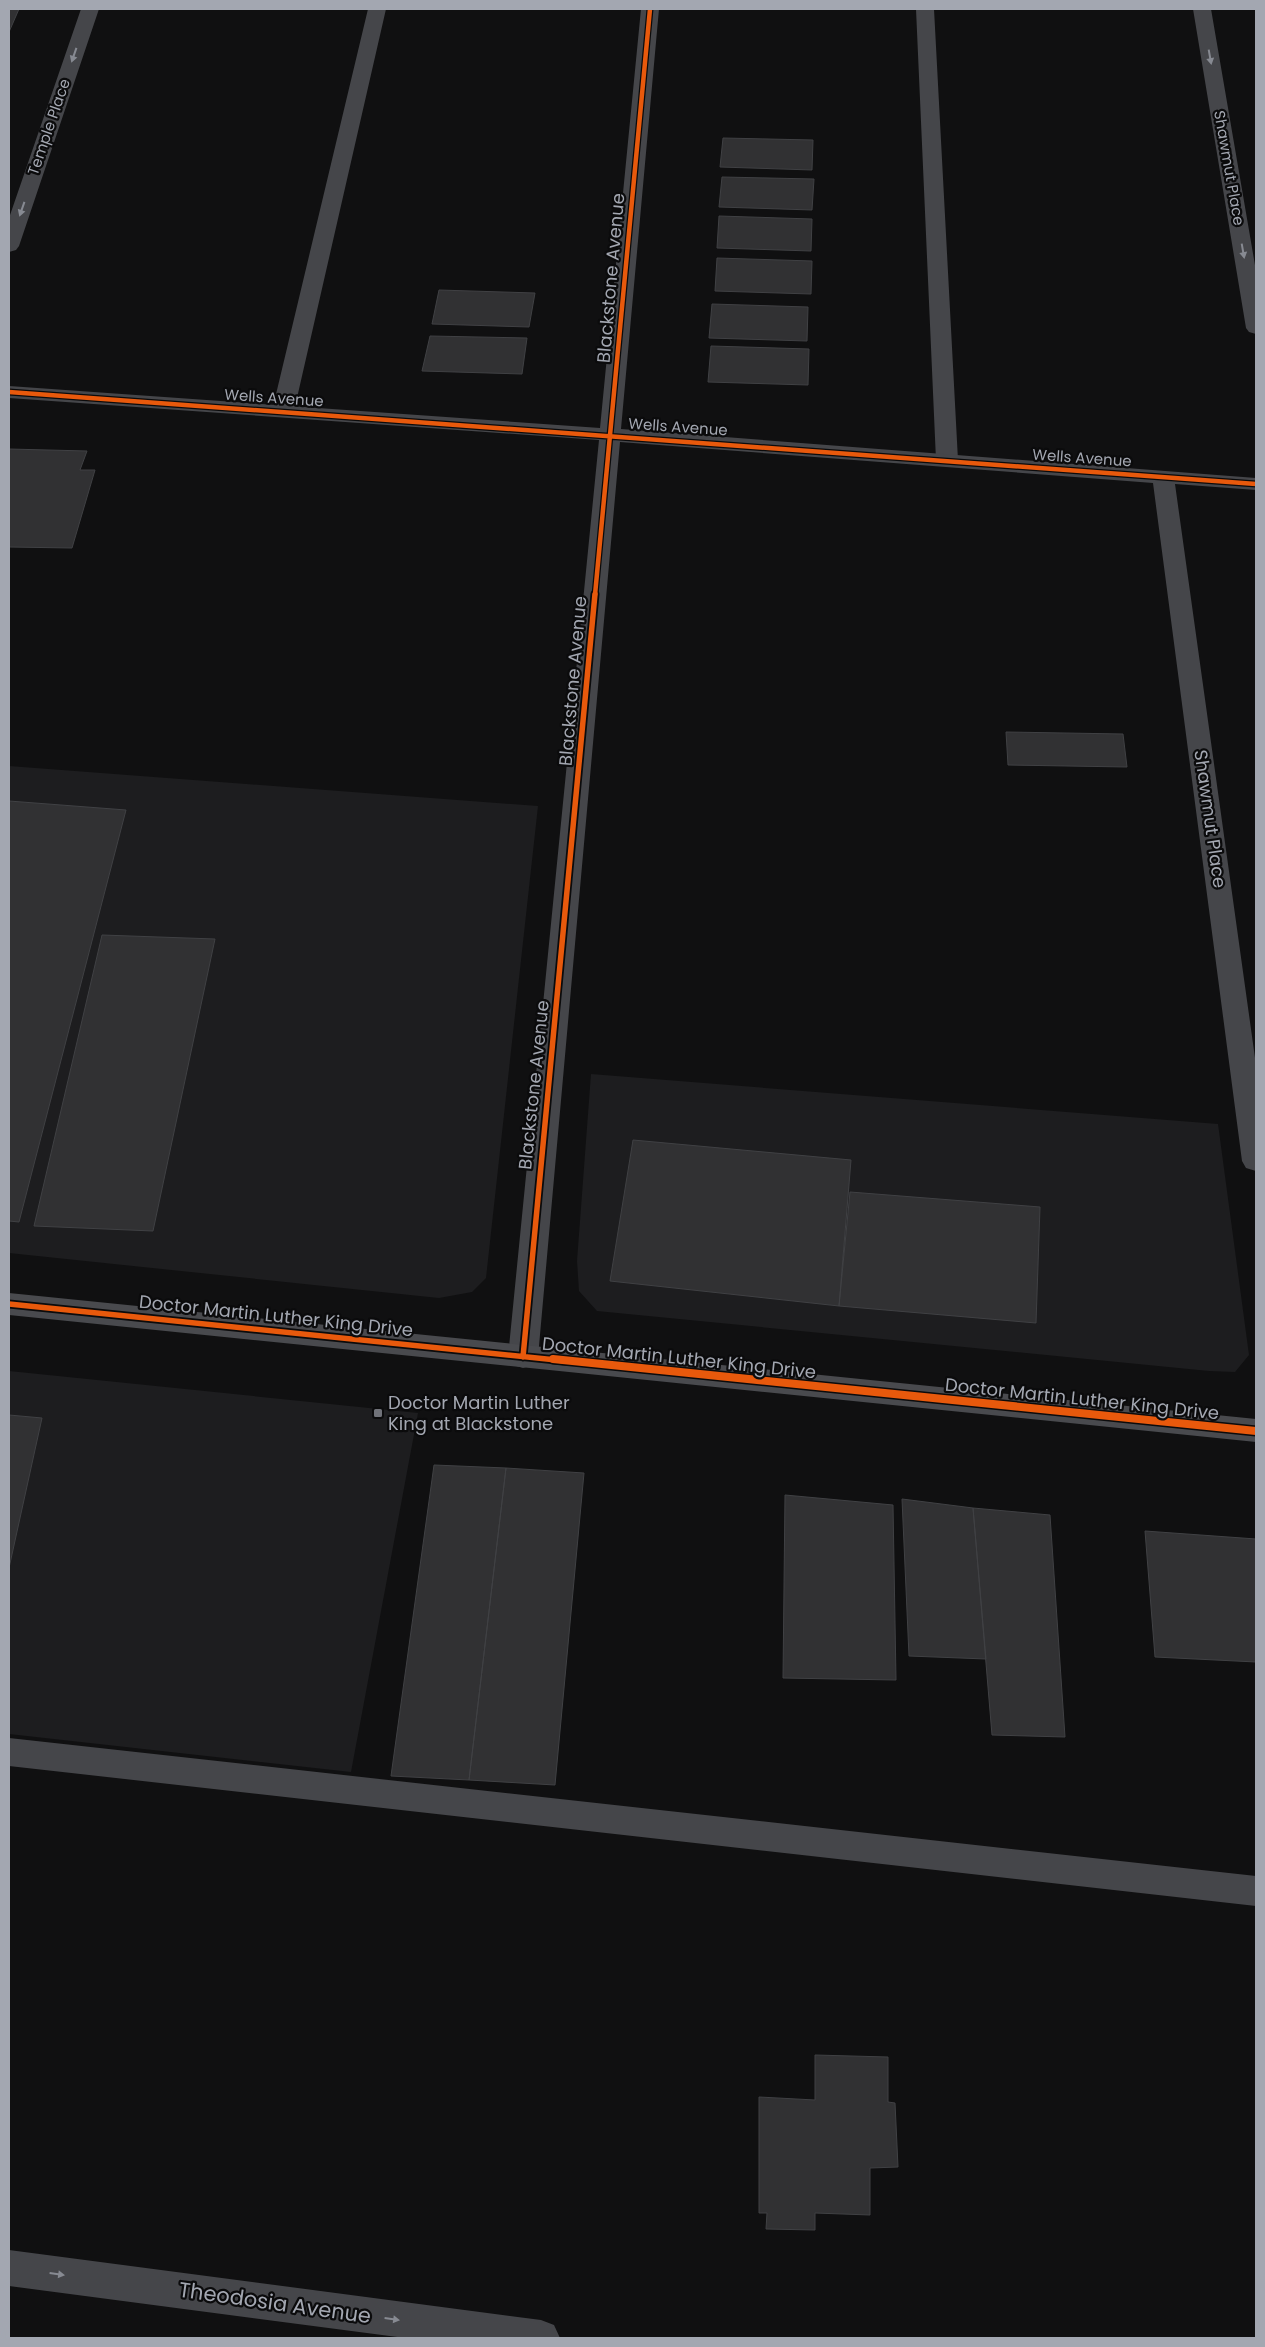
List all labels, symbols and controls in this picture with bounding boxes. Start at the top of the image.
one-way arrow [70,48,78,63]
one-way arrow [1206,49,1214,65]
street label: Temple Place [22,76,75,178]
street label: Shawmut Place [1209,109,1250,227]
street label: Blackstone Avenue [591,192,630,364]
one-way arrow [17,201,25,216]
one-way arrow [1240,244,1248,260]
street label: Wells Avenue [224,384,324,411]
street label: Wells Avenue [628,413,728,440]
street label: Wells Avenue [1032,444,1132,471]
street label: Blackstone Avenue [553,595,592,767]
street label: Shawmut Place [1188,748,1233,890]
street label: Blackstone Avenue [512,999,555,1171]
street label: Doctor Martin Luther King Drive [138,1289,414,1342]
street label: Doctor Martin Luther King Drive [541,1331,817,1384]
street label: Doctor Martin Luther King Drive [944,1372,1220,1425]
place label: Doctor Martin Luther King at Blackstone [388,1390,570,1436]
marker: Doctor Martin Luther King at Blackstone [372,1407,384,1419]
one-way arrow [49,2270,65,2278]
street label: Theodosia Avenue [177,2275,373,2330]
one-way arrow [384,2315,400,2323]

